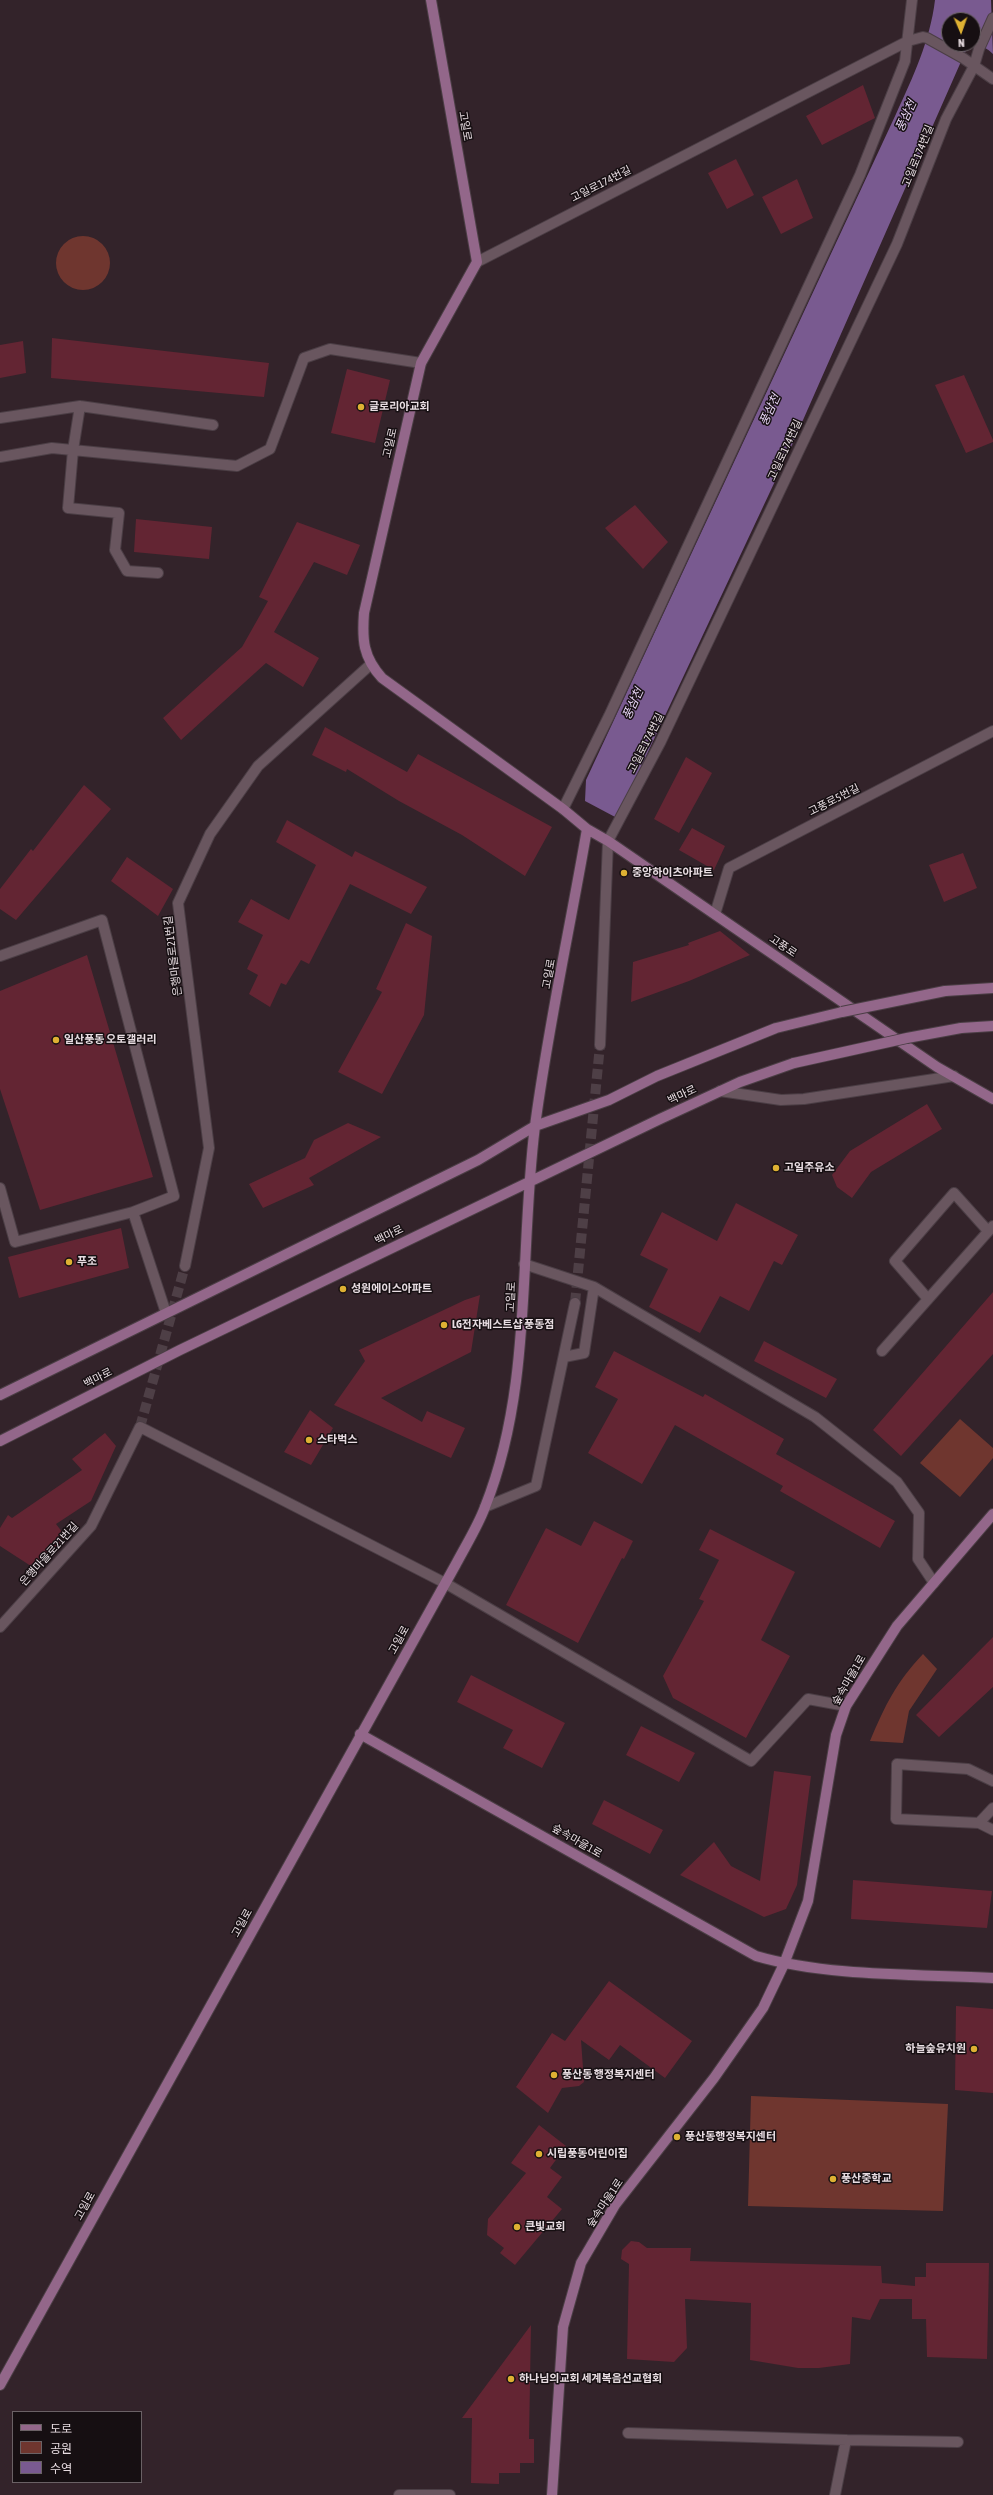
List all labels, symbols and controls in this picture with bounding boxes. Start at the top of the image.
north arrow [941,12,981,52]
text: N [958,37,965,49]
water label: 풍삼천 [892,98,920,134]
street label: 고일로 [456,110,474,142]
street label: 고일로174번길 [899,123,937,189]
street label: 고일로174번길 [569,163,633,205]
water label: 풍삼천 [756,392,784,428]
place label: 글로리아교회 [369,400,430,414]
marker: 글로리아교회 [356,402,366,412]
street label: 고일로174번길 [765,417,805,483]
street label: 고일로 [380,427,400,459]
water label: 풍삼천 [619,686,647,722]
street label: 고일로174번길 [625,711,667,775]
street label: 고풍로5번길 [806,781,862,819]
place label: 중앙하이츠아파트 [632,866,713,880]
marker: 중앙하이츠아파트 [619,868,629,878]
street label: 은행마을로21번길 [162,915,184,997]
street label: 고풍로 [767,932,799,960]
street label: 고일로 [540,958,558,990]
place label: 일산풍동 오토갤러리 [64,1033,157,1047]
marker: 일산풍동 오토갤러리 [51,1035,61,1045]
street label: 백마로 [665,1083,699,1107]
place label: 고일주유소 [784,1161,835,1175]
marker: 고일주유소 [771,1163,781,1173]
street label: 백마로 [372,1222,406,1248]
place label: 푸조 [77,1255,97,1269]
marker: 푸조 [64,1257,74,1267]
place label: 성원에이스아파트 [351,1282,432,1296]
street label: 고일로 [504,1282,518,1312]
marker: 성원에이스아파트 [338,1284,348,1294]
place label: LG전자베스트샵 풍동점 [452,1318,554,1332]
marker: LG전자베스트샵 풍동점 [439,1320,449,1330]
street label: 백마로 [81,1365,115,1391]
place label: 스타벅스 [317,1433,357,1447]
marker: 스타벅스 [304,1435,314,1445]
street label: 은행마을로21번길 [17,1519,81,1589]
street label: 고일로 [386,1624,412,1656]
street label: 숲속마을1로 [829,1653,869,1707]
street label: 숲속마을1로 [550,1821,604,1861]
street label: 고일로 [229,1907,255,1939]
place label: 하늘숲유치원 [905,2042,966,2056]
marker: 하늘숲유치원 [969,2044,979,2054]
place label: 풍산동 행정복지센터 [562,2068,655,2082]
marker: 풍산동 행정복지센터 [549,2070,559,2080]
place label: 풍산동행정복지센터 [685,2130,776,2144]
marker: 풍산동행정복지센터 [672,2132,682,2142]
place label: 시립풍동어린이집 [547,2147,628,2161]
marker: 시립풍동어린이집 [534,2149,544,2159]
place label: 풍산중학교 [841,2172,892,2186]
marker: 풍산중학교 [828,2174,838,2184]
street label: 숲속마을1로 [584,2176,626,2230]
street label: 고일로 [72,2190,98,2222]
place label: 큰빛교회 [525,2220,565,2234]
marker: 큰빛교회 [512,2222,522,2232]
place label: 하나님의교회 세계복음선교협회 [519,2372,662,2386]
marker: 하나님의교회 세계복음선교협회 [506,2374,516,2384]
legend [12,2411,142,2483]
text: 도로 [50,2422,72,2436]
text: 공원 [50,2442,72,2456]
text: 수역 [50,2462,72,2476]

